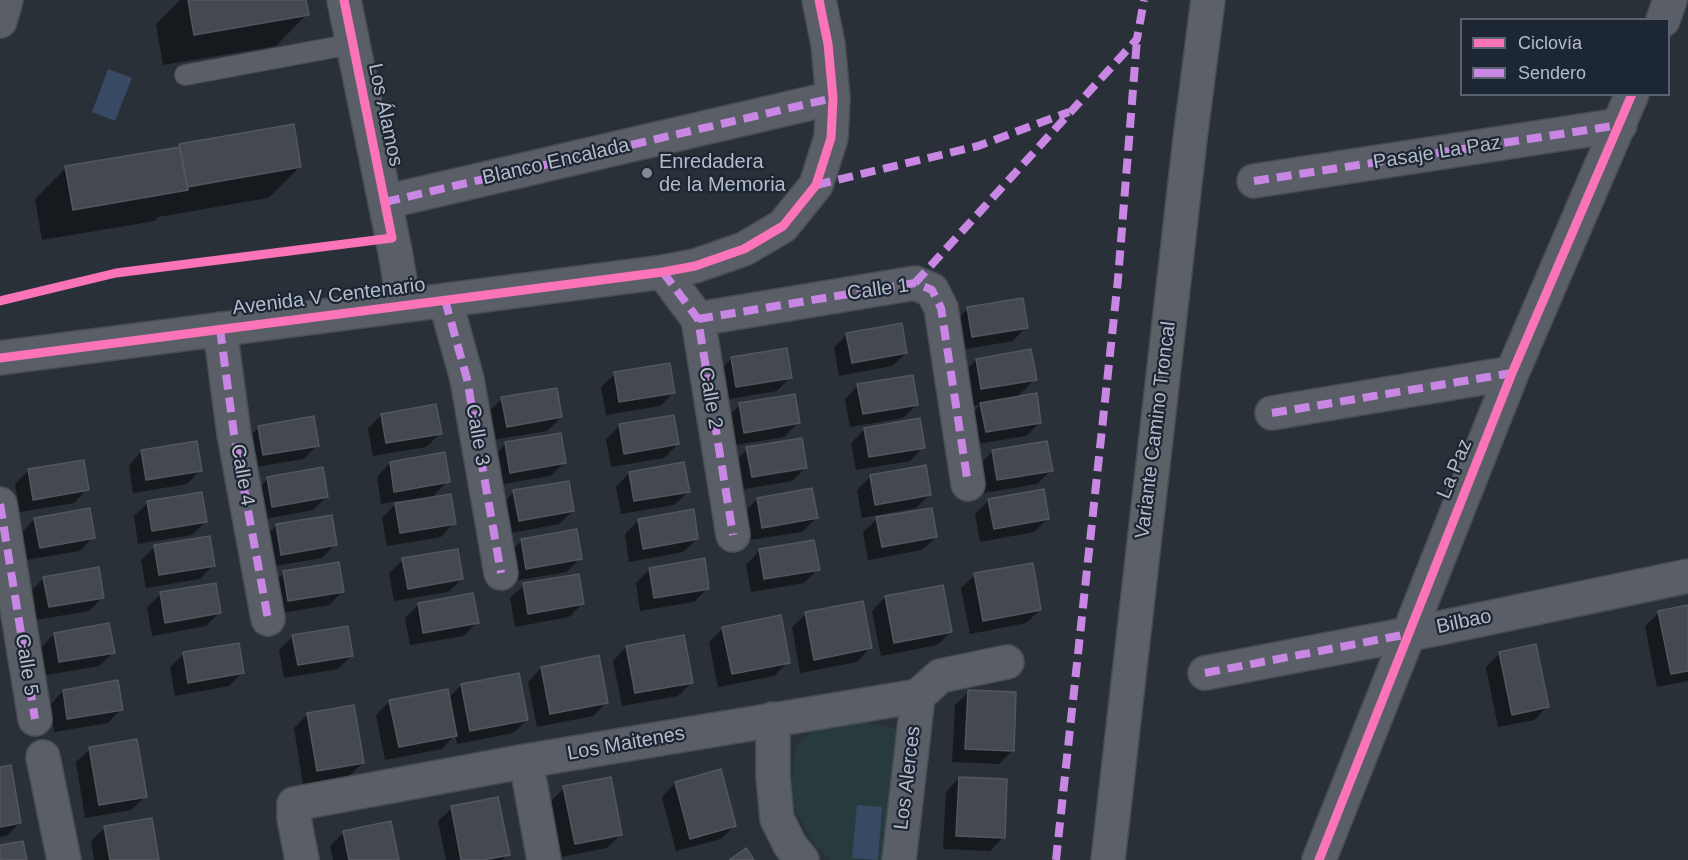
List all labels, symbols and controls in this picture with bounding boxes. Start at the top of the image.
legend [1460,18,1670,96]
text: Ciclovía [1518,33,1582,53]
street label: Los Álamos [362,61,408,169]
text: Sendero [1518,63,1586,83]
street label: Pasaje La Paz [1371,131,1503,175]
street label: Blanco Encalada [480,133,632,191]
place label: Enredadera de la Memoria [659,150,786,197]
marker: Enredadera de la Memoria [640,166,654,180]
street label: Avenida V Centenario [231,273,427,321]
street label: Calle 1 [846,274,910,306]
street label: Variante Camino Troncal [1131,320,1181,540]
street label: Calle 2 [693,365,727,431]
street label: Calle 3 [460,402,494,468]
street label: La Paz [1432,436,1478,502]
street label: Calle 4 [225,442,259,508]
street label: Bilbao [1434,604,1494,640]
street label: Calle 5 [9,632,43,698]
street label: Los Maitenes [565,722,687,766]
street label: Los Alerces [890,725,926,831]

